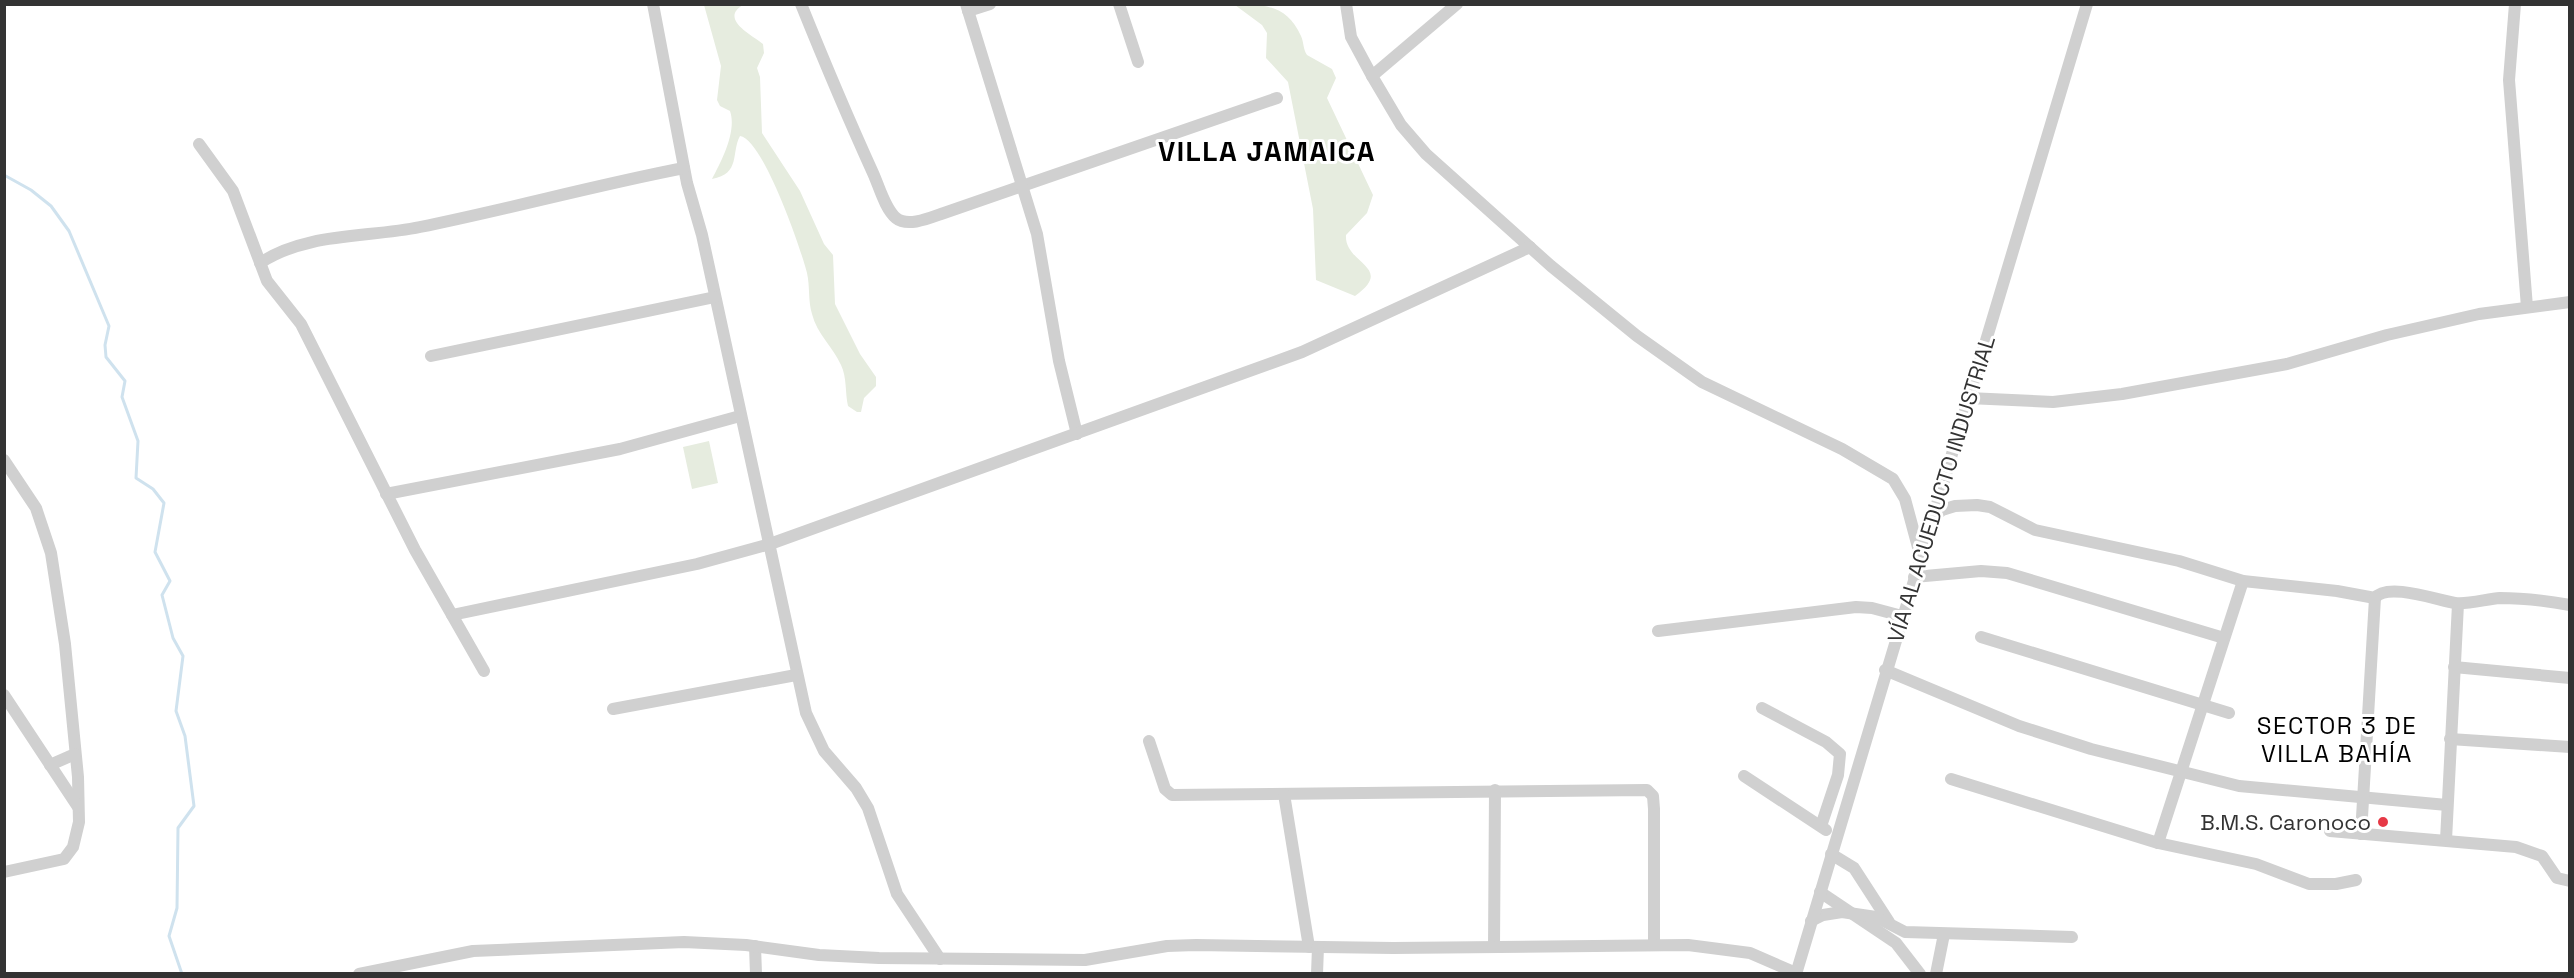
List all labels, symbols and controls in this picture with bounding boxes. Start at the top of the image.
district label: VILLA JAMAICA [1158,133,1376,169]
street label: VÍA AL ACUEDUCTO INDUSTRIAL [1881,332,2001,646]
district label: SECTOR 3 DE VILLA BAHÍA [2257,710,2417,769]
place label: B.M.S. Caronoco [2200,808,2371,836]
marker: B.M.S. Caronoco [2376,815,2390,829]

